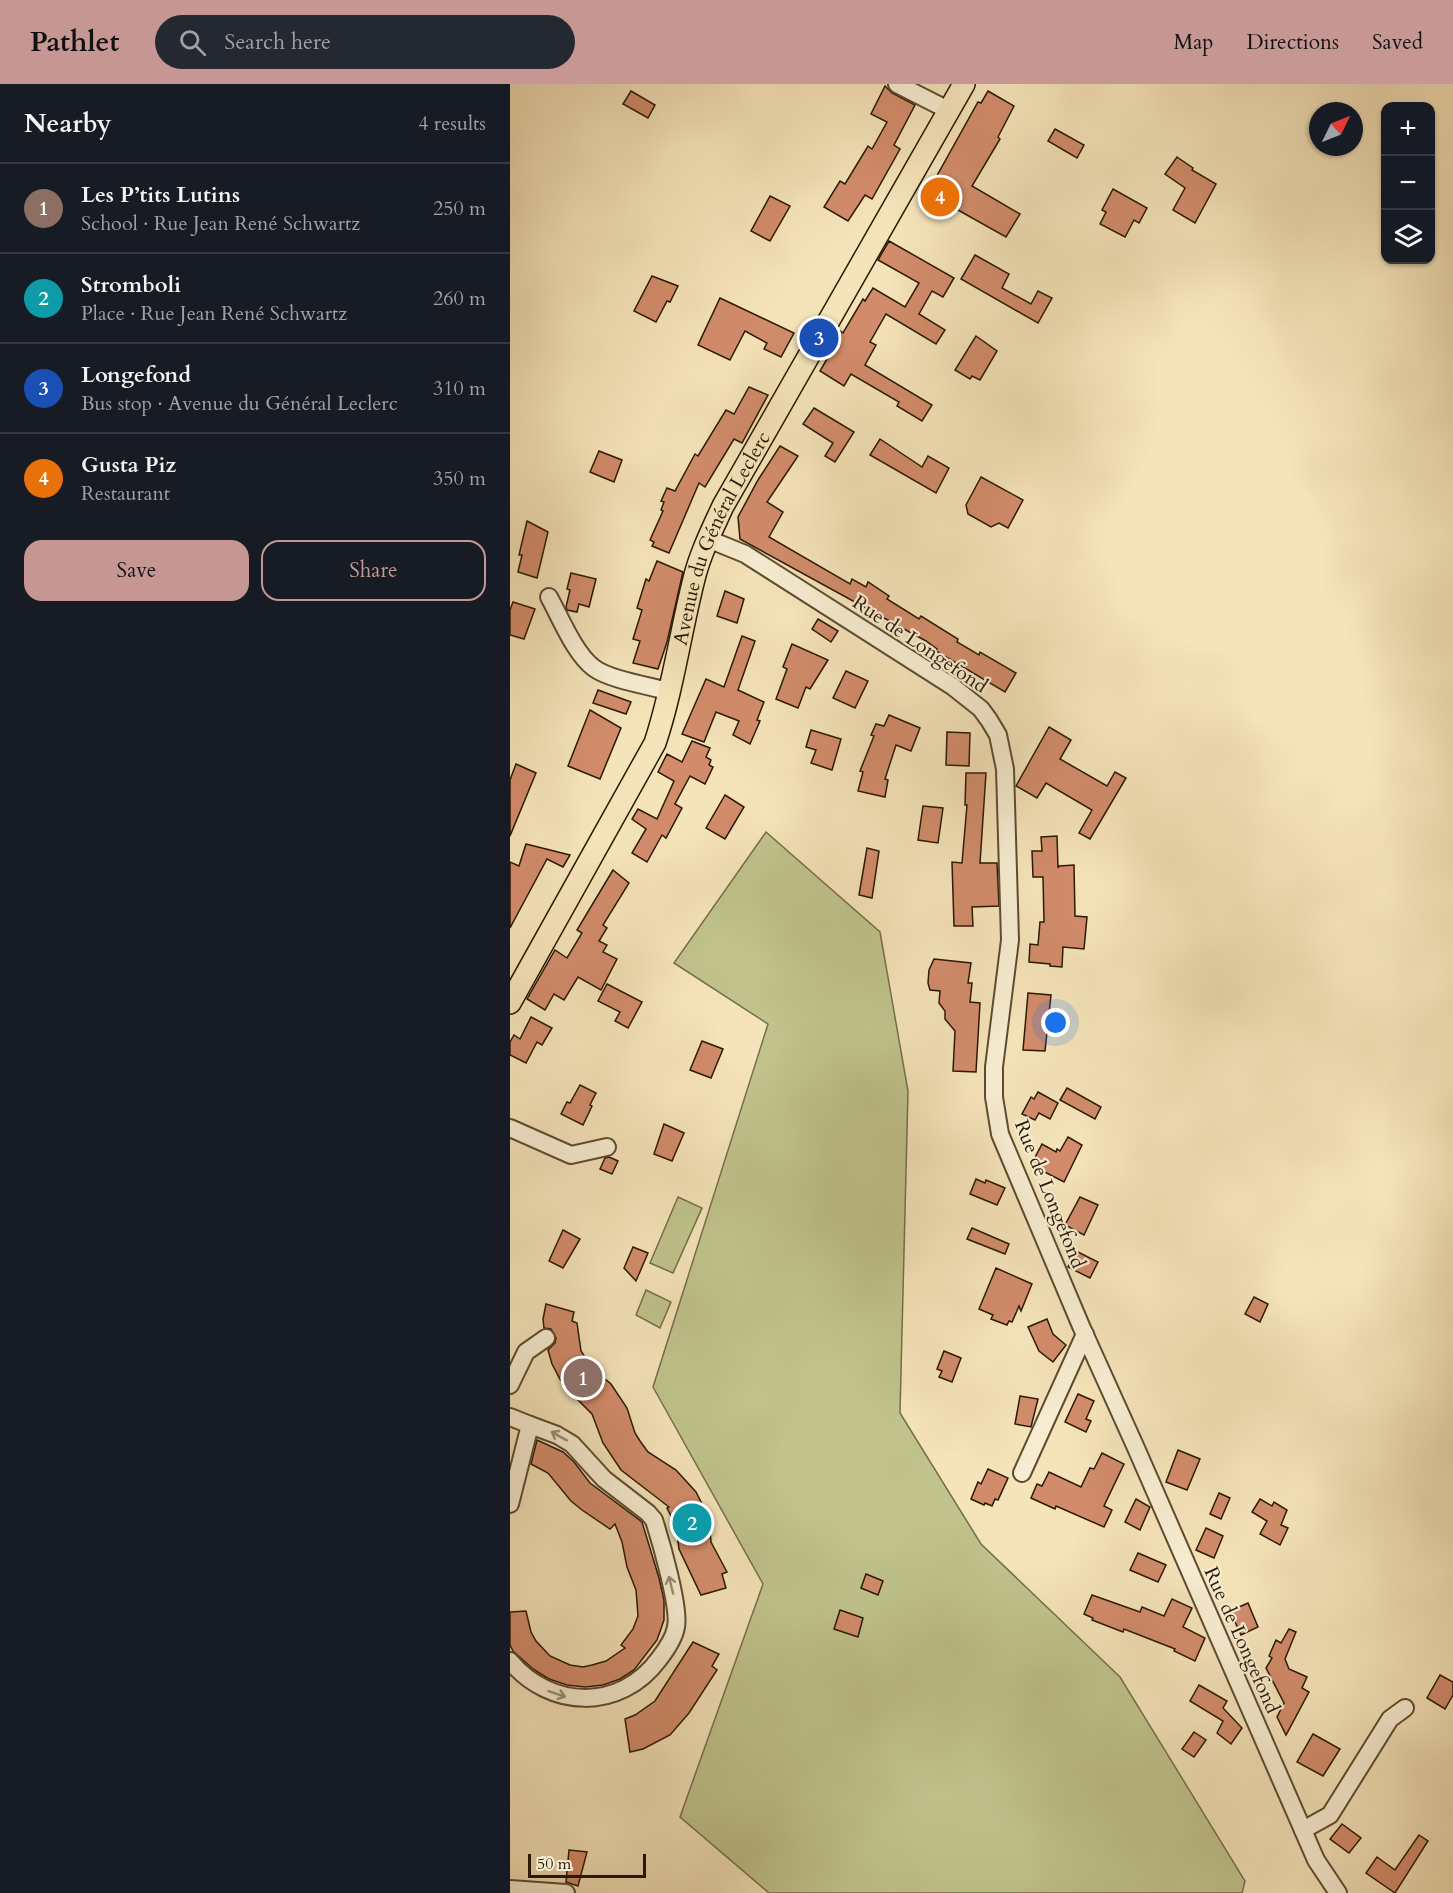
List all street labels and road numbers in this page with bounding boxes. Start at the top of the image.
street label: Avenue du Général Leclerc [666,426,776,648]
street label: Rue de Longefond [847,589,993,700]
street label: Rue de Longefond [1008,1116,1092,1273]
street label: Rue de Longefond [1198,1562,1287,1718]

